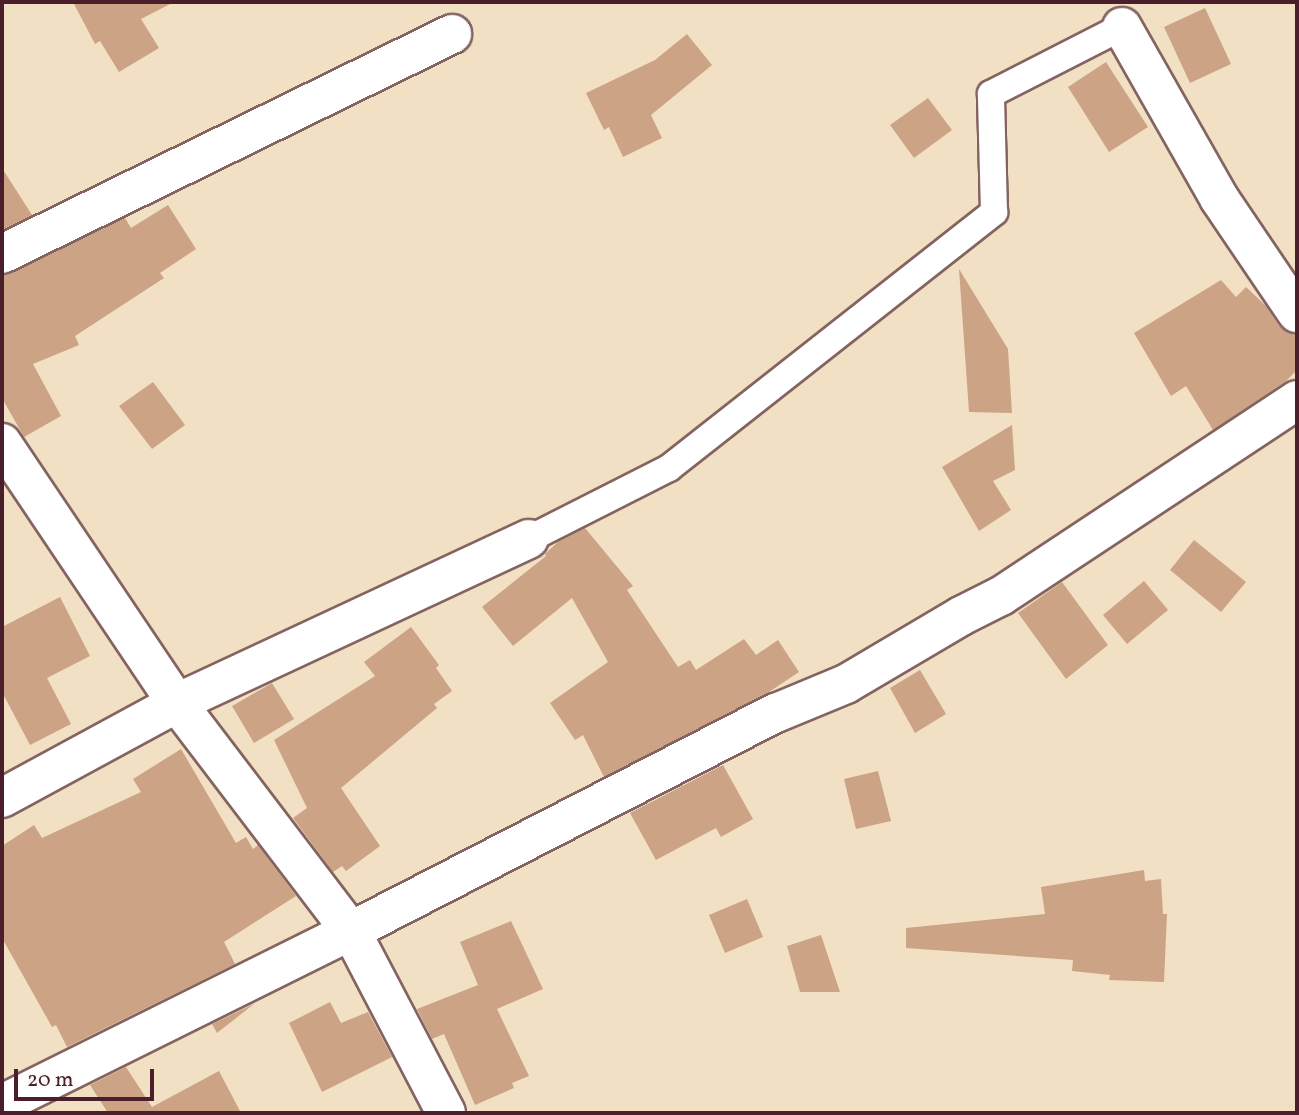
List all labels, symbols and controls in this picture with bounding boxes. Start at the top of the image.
scale bar [18,1056,158,1100]
text: 20 m [27,1066,73,1095]

